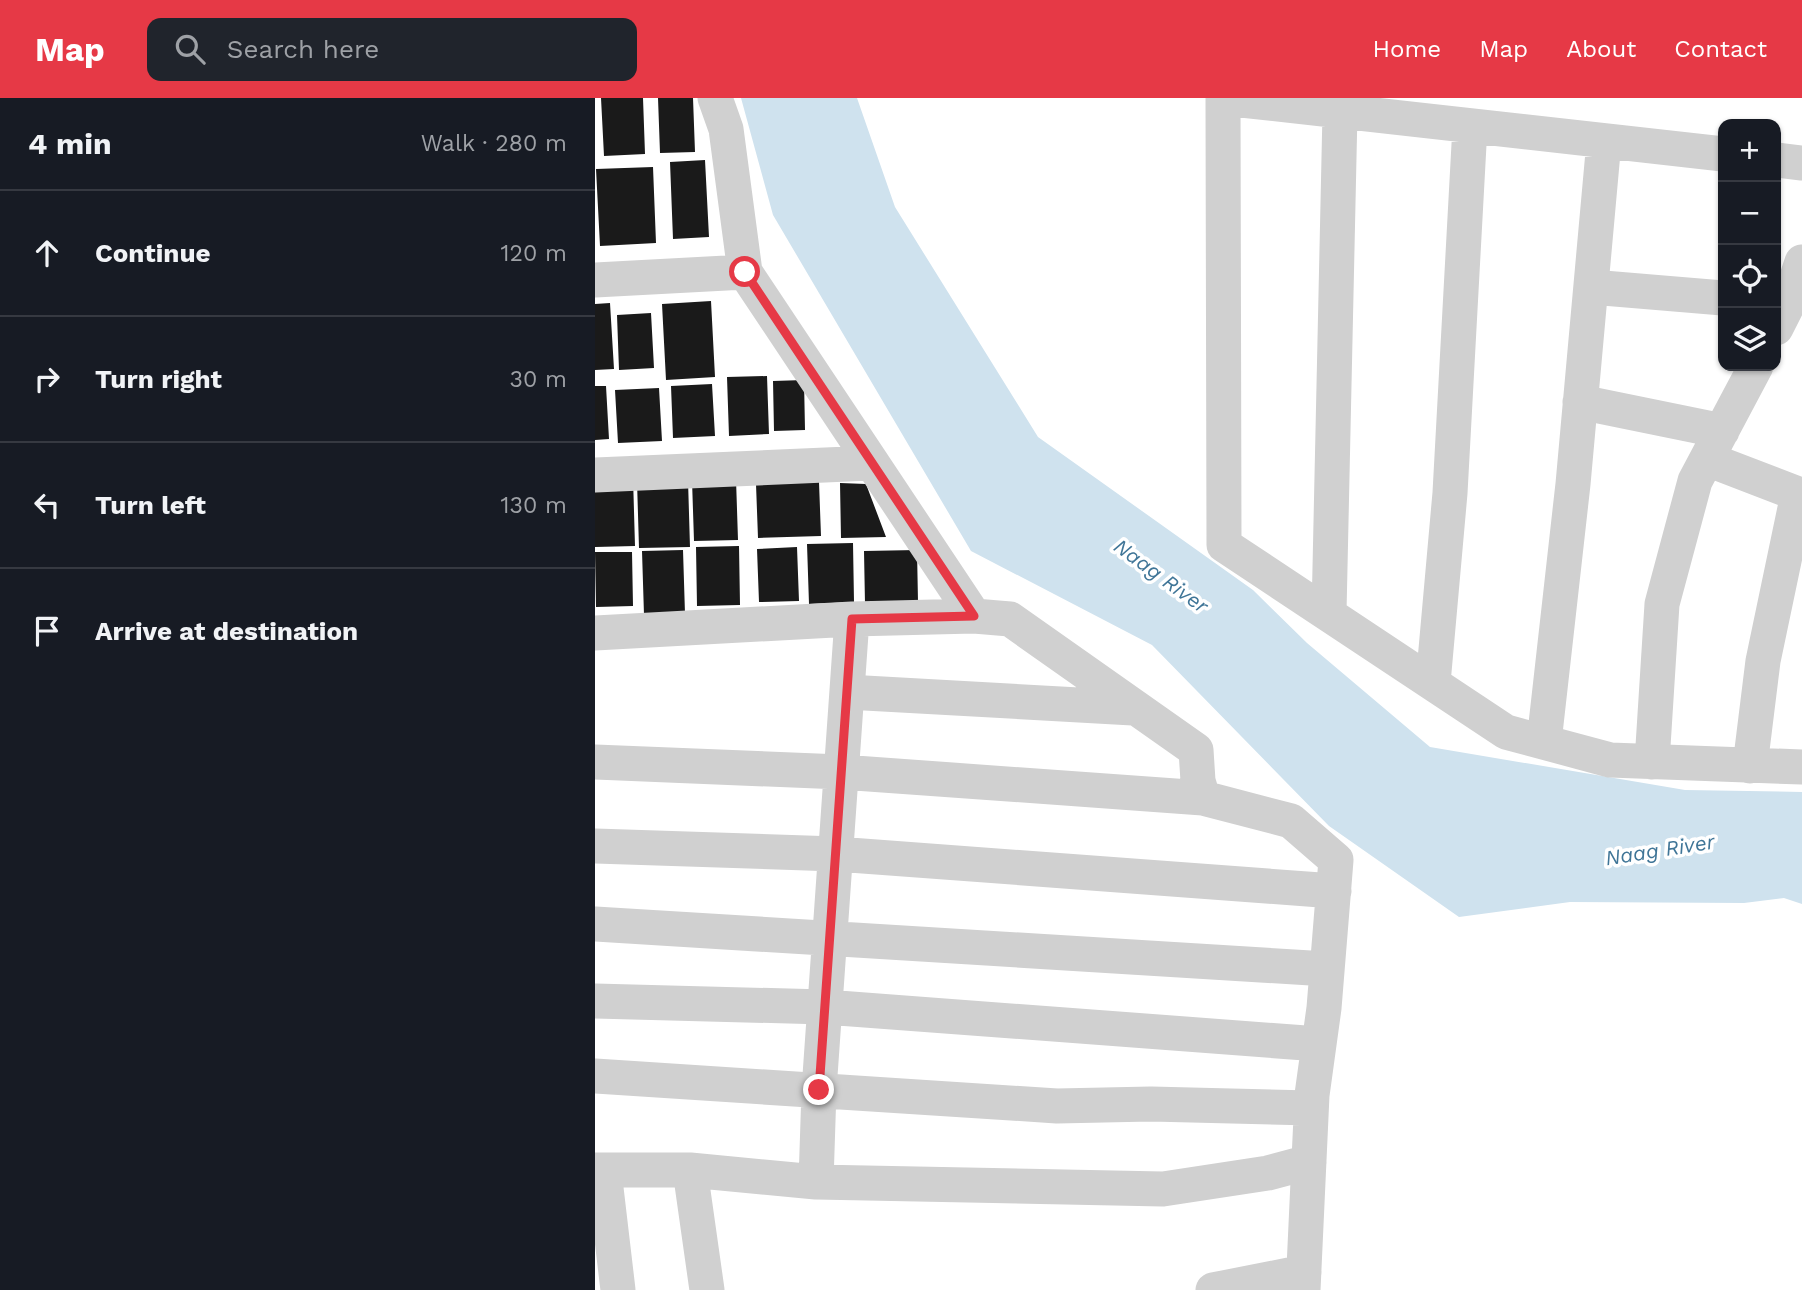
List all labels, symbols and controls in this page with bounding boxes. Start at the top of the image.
search box [147,18,637,81]
text: Map [35,30,105,69]
icon: search [171,30,209,68]
text: Search here [227,34,379,64]
text: Home [1373,35,1441,63]
text: Map [1479,35,1528,63]
text: About [1566,35,1636,63]
text: Contact [1674,35,1767,63]
map controls [1718,119,1781,371]
button: + [1718,119,1781,182]
text: 4 min [28,126,112,161]
text: Walk · 280 m [421,130,567,157]
button: − [1718,182,1781,245]
icon: ahead [28,234,66,272]
text: Continue [95,238,211,268]
text: 120 m [501,240,567,267]
button: locate [1718,245,1781,308]
route start [729,256,760,287]
button: layers [1718,308,1781,371]
icon: right [28,360,66,398]
text: Turn right [95,364,222,394]
text: 30 m [510,366,567,393]
icon: left [28,486,66,524]
text: Turn left [95,490,206,520]
text: 130 m [501,492,567,519]
water label: Naag River [1109,533,1214,619]
icon: arrive [28,612,66,650]
text: Arrive at destination [95,616,358,646]
water label: Naag River [1603,828,1717,870]
route end [803,1074,834,1105]

